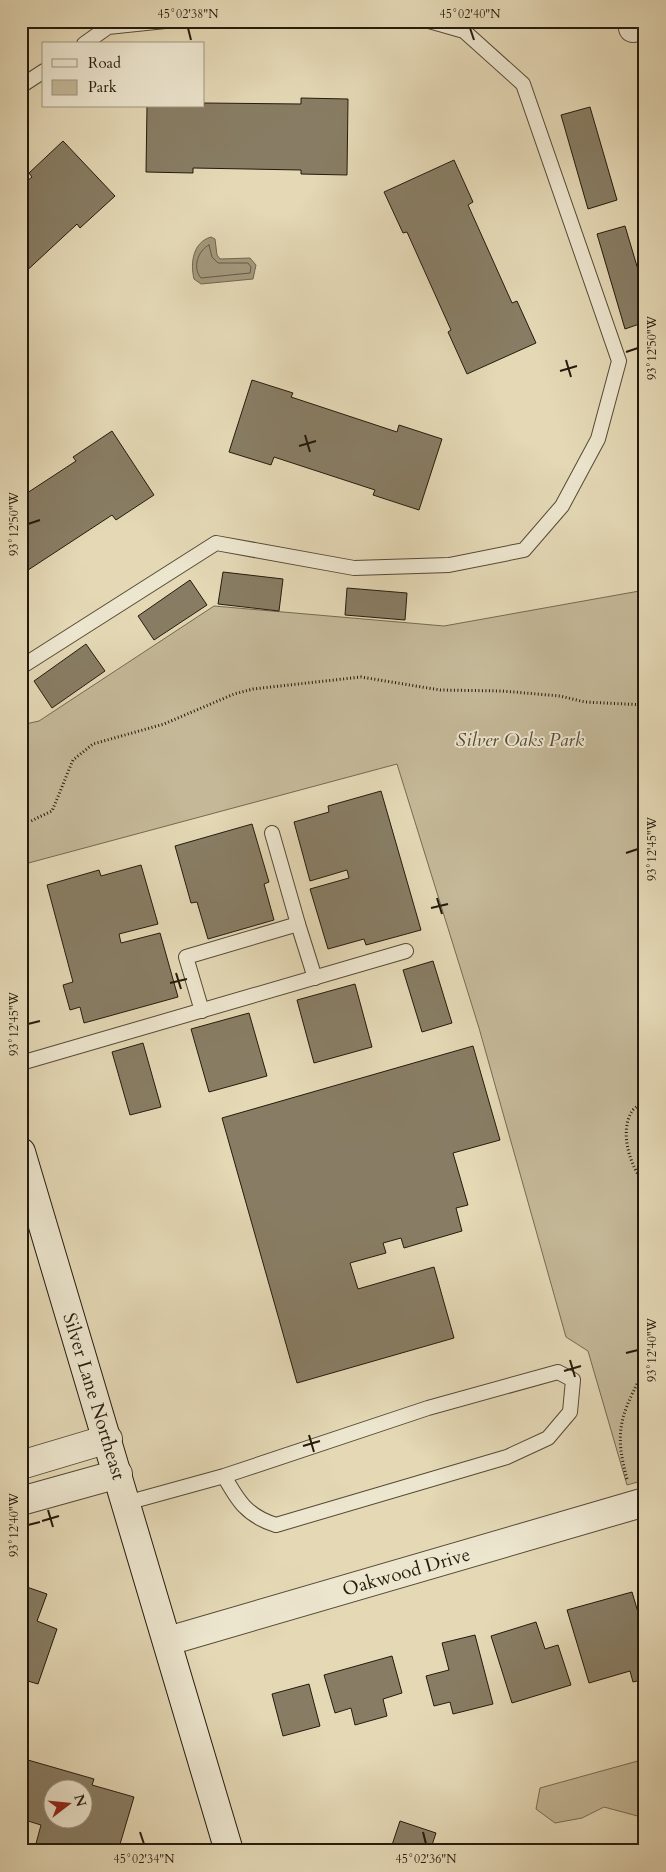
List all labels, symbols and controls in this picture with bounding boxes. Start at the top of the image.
text: 45°02'38"N [158,6,219,22]
text: 45°02'40"N [440,6,501,22]
legend [42,42,205,108]
text: Road [88,53,121,73]
text: Park [88,77,117,97]
text: 93°12'50"W [644,315,660,380]
text: 93°12'50"W [6,491,22,556]
park label: Silver Oaks Park [456,727,585,753]
text: 93°12'45"W [644,816,660,881]
text: 93°12'45"W [6,991,22,1056]
street label: Silver Lane Northeast [56,1310,132,1483]
text: 93°12'40"W [644,1317,660,1382]
text: 93°12'40"W [6,1492,22,1557]
street label: Oakwood Drive [339,1541,473,1603]
north arrow [42,1780,92,1830]
text: N [69,1792,91,1809]
text: 45°02'34"N [114,1851,175,1867]
text: 45°02'36"N [396,1851,457,1867]

